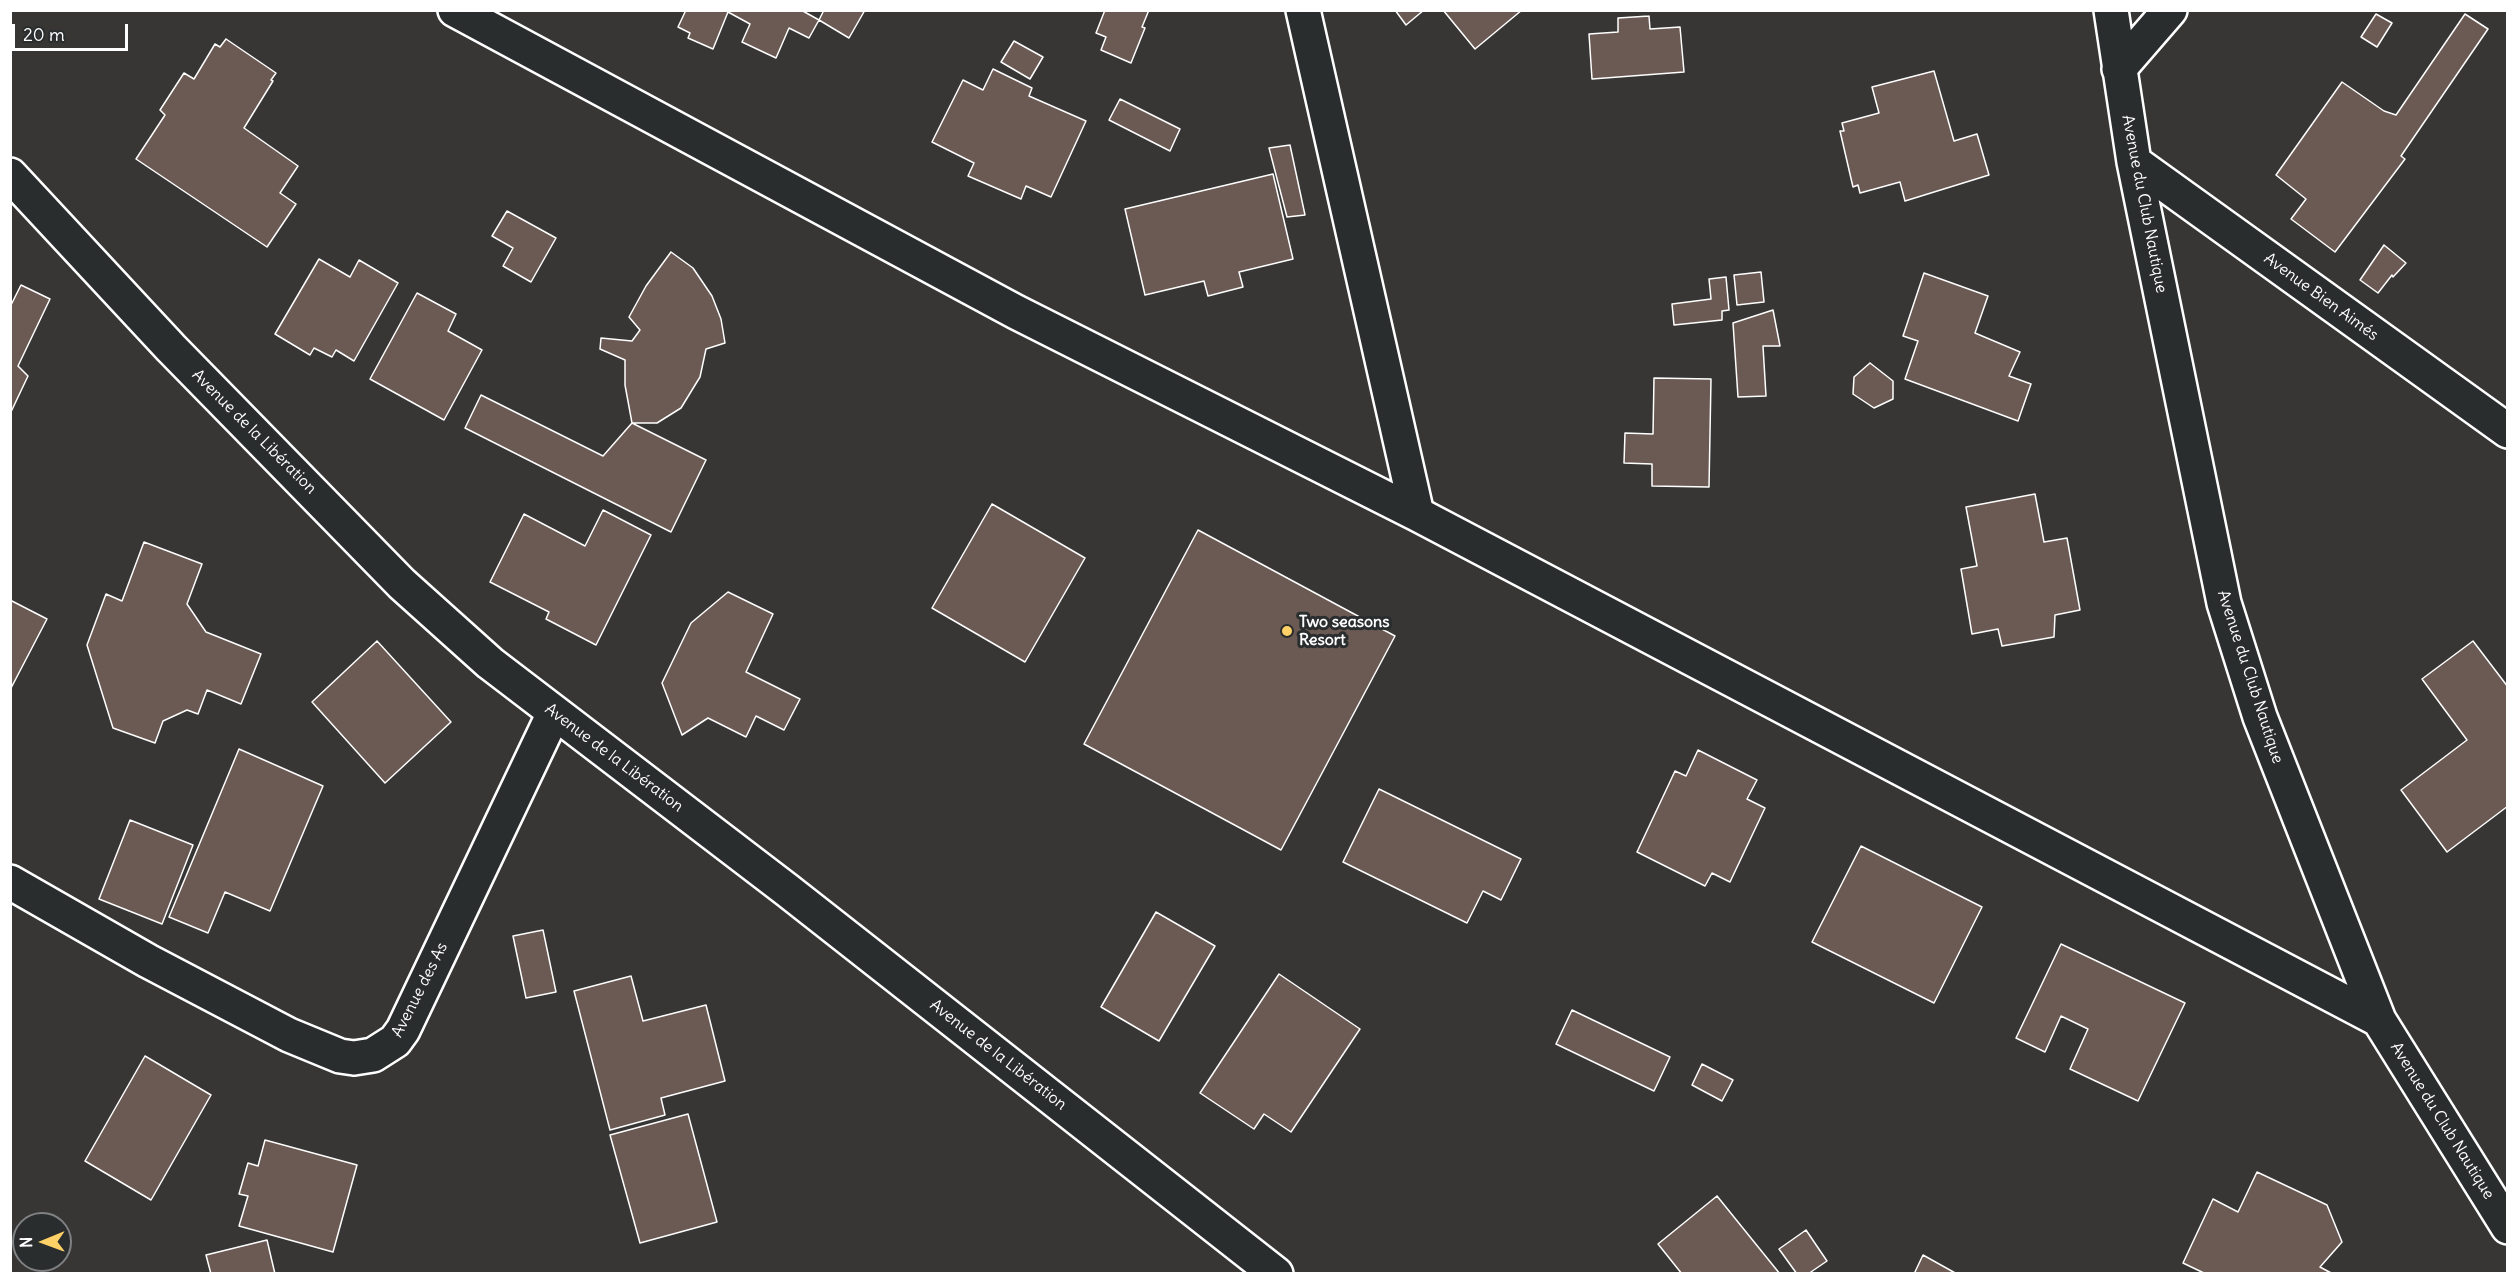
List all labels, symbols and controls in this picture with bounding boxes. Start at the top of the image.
scale bar [15,12,130,50]
text: 20 m [23,23,65,46]
street label: Avenue du Club Nautique [2117,113,2171,295]
street label: Avenue Bien Aimés [2260,249,2382,345]
street label: Avenue de la Libération [188,366,320,498]
street label: Avenue du Club Nautique [2213,588,2287,766]
place label: Two seasons Resort [1299,612,1390,650]
marker: Two seasons Resort [1280,624,1294,638]
street label: Avenue de la Libération [541,700,687,816]
street label: Avenue des As [388,939,452,1041]
street label: Avenue de la Libération [926,996,1070,1114]
street label: Avenue du Club Nautique [2386,1039,2498,1203]
north arrow [12,1212,72,1272]
text: N [16,1237,36,1248]

